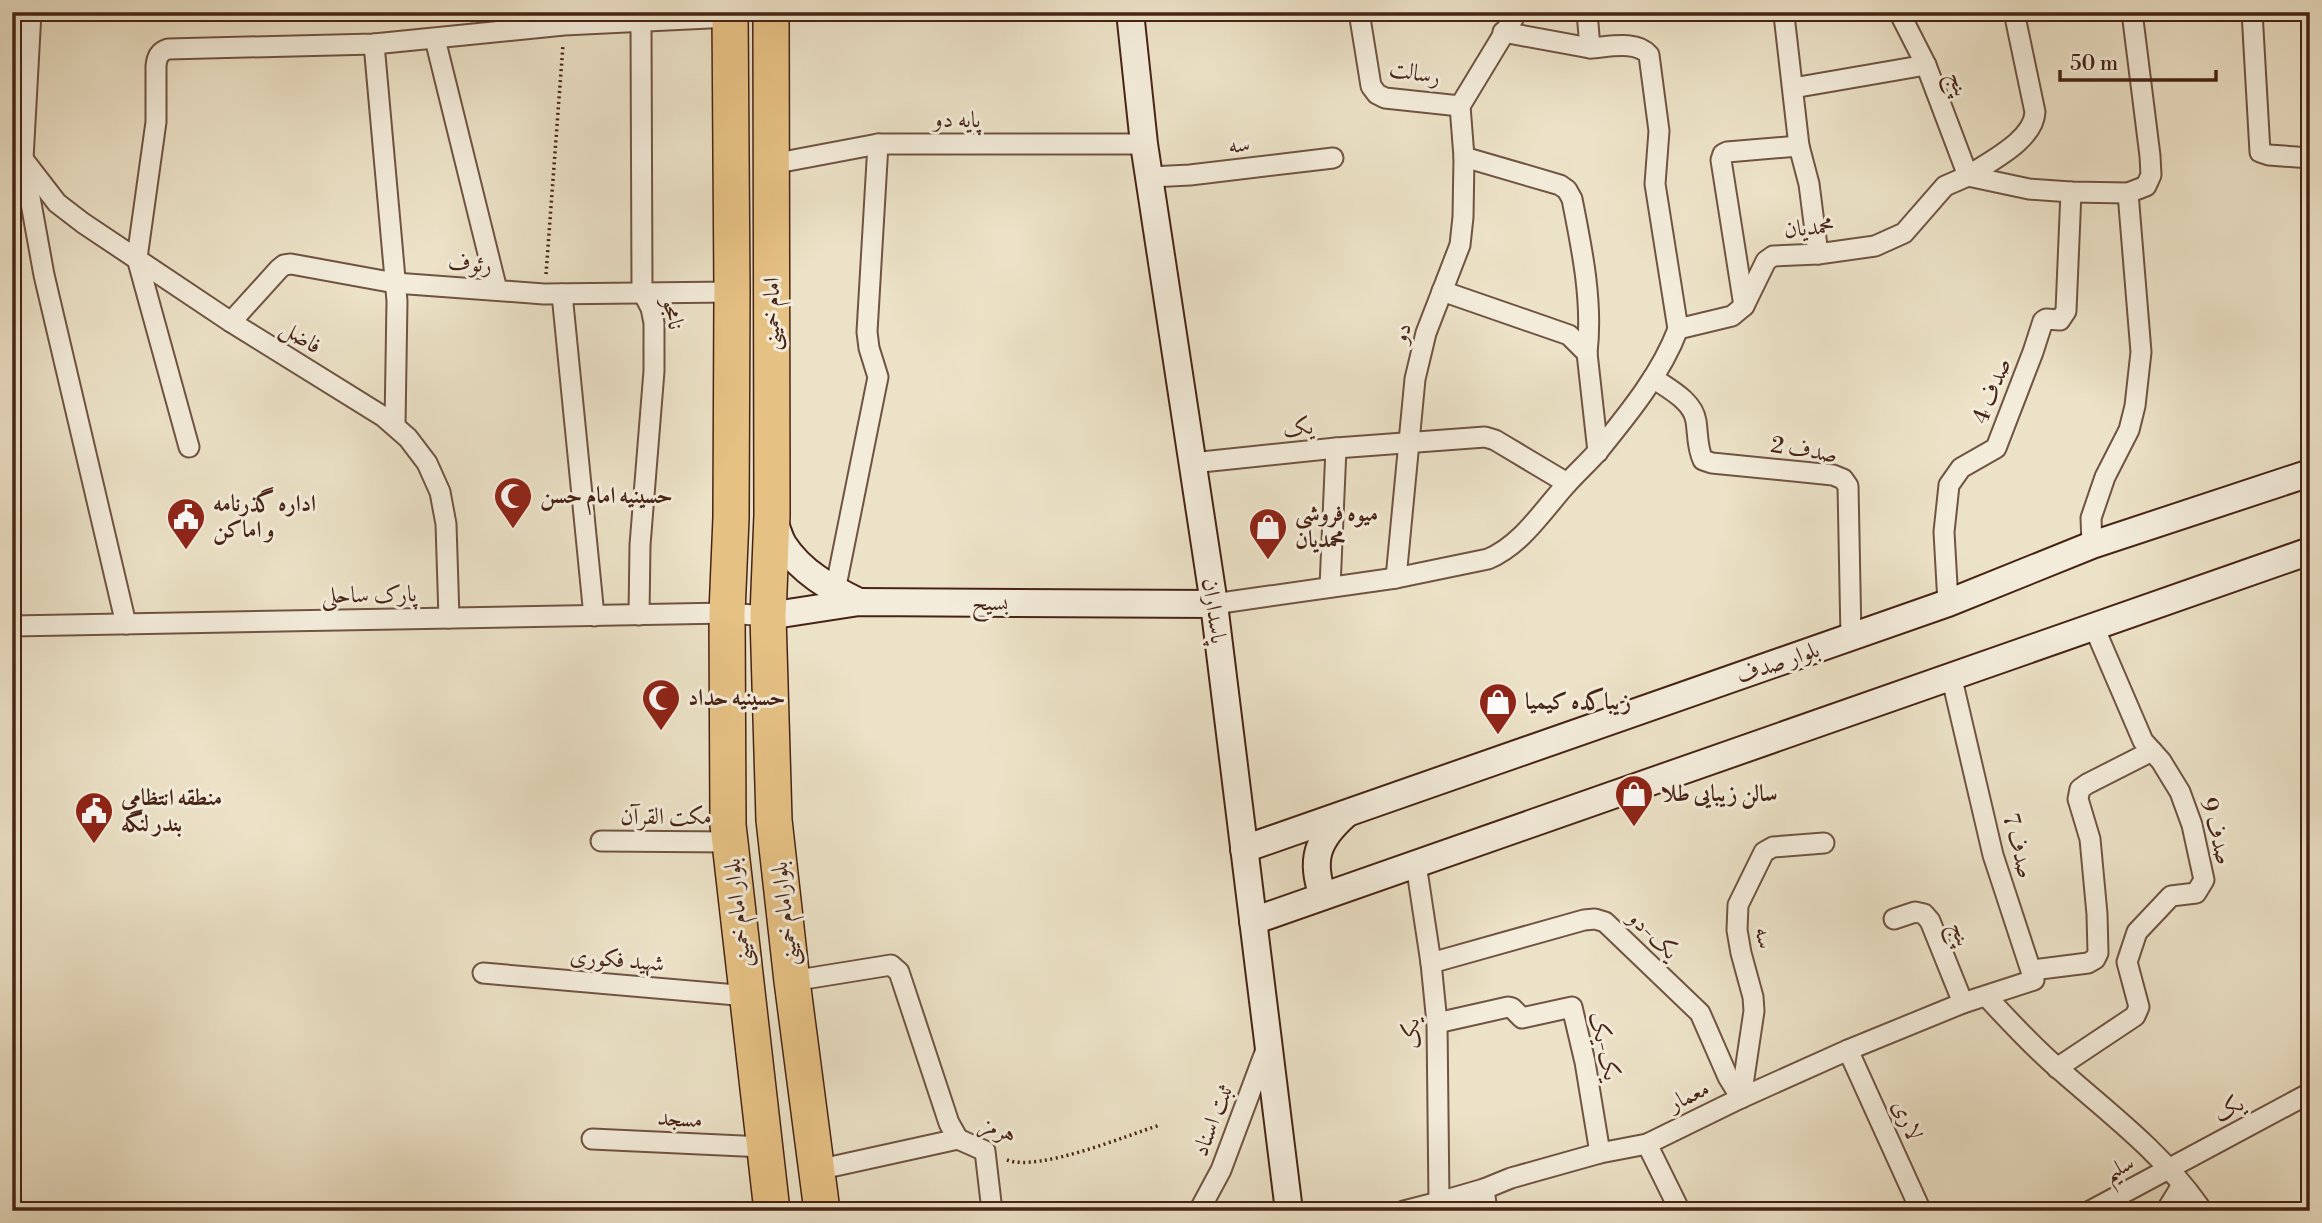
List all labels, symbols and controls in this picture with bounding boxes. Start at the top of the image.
scale bar [2060,38,2215,82]
text: 50 m [2070,51,2118,77]
street label: رسالت [1387,54,1443,92]
street label: پنج [1936,67,1976,103]
street label: پایه دو [931,106,982,136]
street label: سه [1226,130,1252,160]
street label: محمدیان [1783,212,1836,244]
street label: رئوف [447,248,493,280]
street label: امام خمینی [758,277,791,351]
street label: نامجو [656,294,690,332]
street label: فاضل [274,314,327,362]
street label: دو [1385,320,1418,348]
street label: صدف 4 [1967,354,2017,428]
street label: یک [1281,412,1316,444]
street label: صدف 2 [1769,431,1839,469]
mosque icon: حسینیه امام حسن [492,475,534,530]
place label: حسینیه امام حسن [540,482,673,516]
place label: اداره گذرنامه و اماکن [213,486,316,545]
public building icon: اداره گذرنامه و اماکن [165,496,207,551]
place label: میوه فروشی محمدیان [1295,500,1378,554]
shop icon: میوه فروشی محمدیان [1247,506,1289,561]
street label: پاسداران [1194,576,1233,647]
street label: پارک ساحلی [321,580,419,613]
street label: بسیح [972,589,1008,623]
street label: بلوار صدف [1733,636,1823,690]
mosque icon: حسینیه حداد [640,677,682,732]
shop icon: زیباکده کیمیا [1477,681,1519,736]
place label: حسینیه حداد [688,684,785,712]
place label: زیباکده کیمیا [1525,687,1631,716]
shop icon: سالن زیبایی طلا [1613,773,1655,828]
place label: سالن زیبایی طلا [1661,780,1778,809]
place label: منطقه انتظامی بندر لنگه [120,784,222,838]
public building icon: منطقه انتظامی بندر لنگه [73,790,115,845]
street label: صدف 9 [2194,794,2238,868]
street label: مکت القرآن [620,803,712,831]
street label: صدف 7 [1996,811,2040,881]
street label: بلوار امام خمینی [718,856,763,969]
street label: بلوارامام خمینی [766,860,809,968]
street label: یک-دو [1621,903,1685,967]
street label: پنج [1938,917,1979,953]
street label: سه [1748,925,1780,951]
street label: شهید فکوری [569,942,665,978]
street label: یک-یک [1582,1009,1626,1085]
street label: یک [1397,1016,1427,1050]
street label: معمار [1662,1074,1714,1119]
street label: ثبت اسناد [1186,1080,1240,1160]
street label: یک [2209,1089,2250,1128]
street label: لاری [1886,1095,1928,1145]
street label: مسجد [657,1104,703,1134]
street label: هرمز [975,1109,1020,1150]
street label: سلیم [2099,1149,2143,1195]

